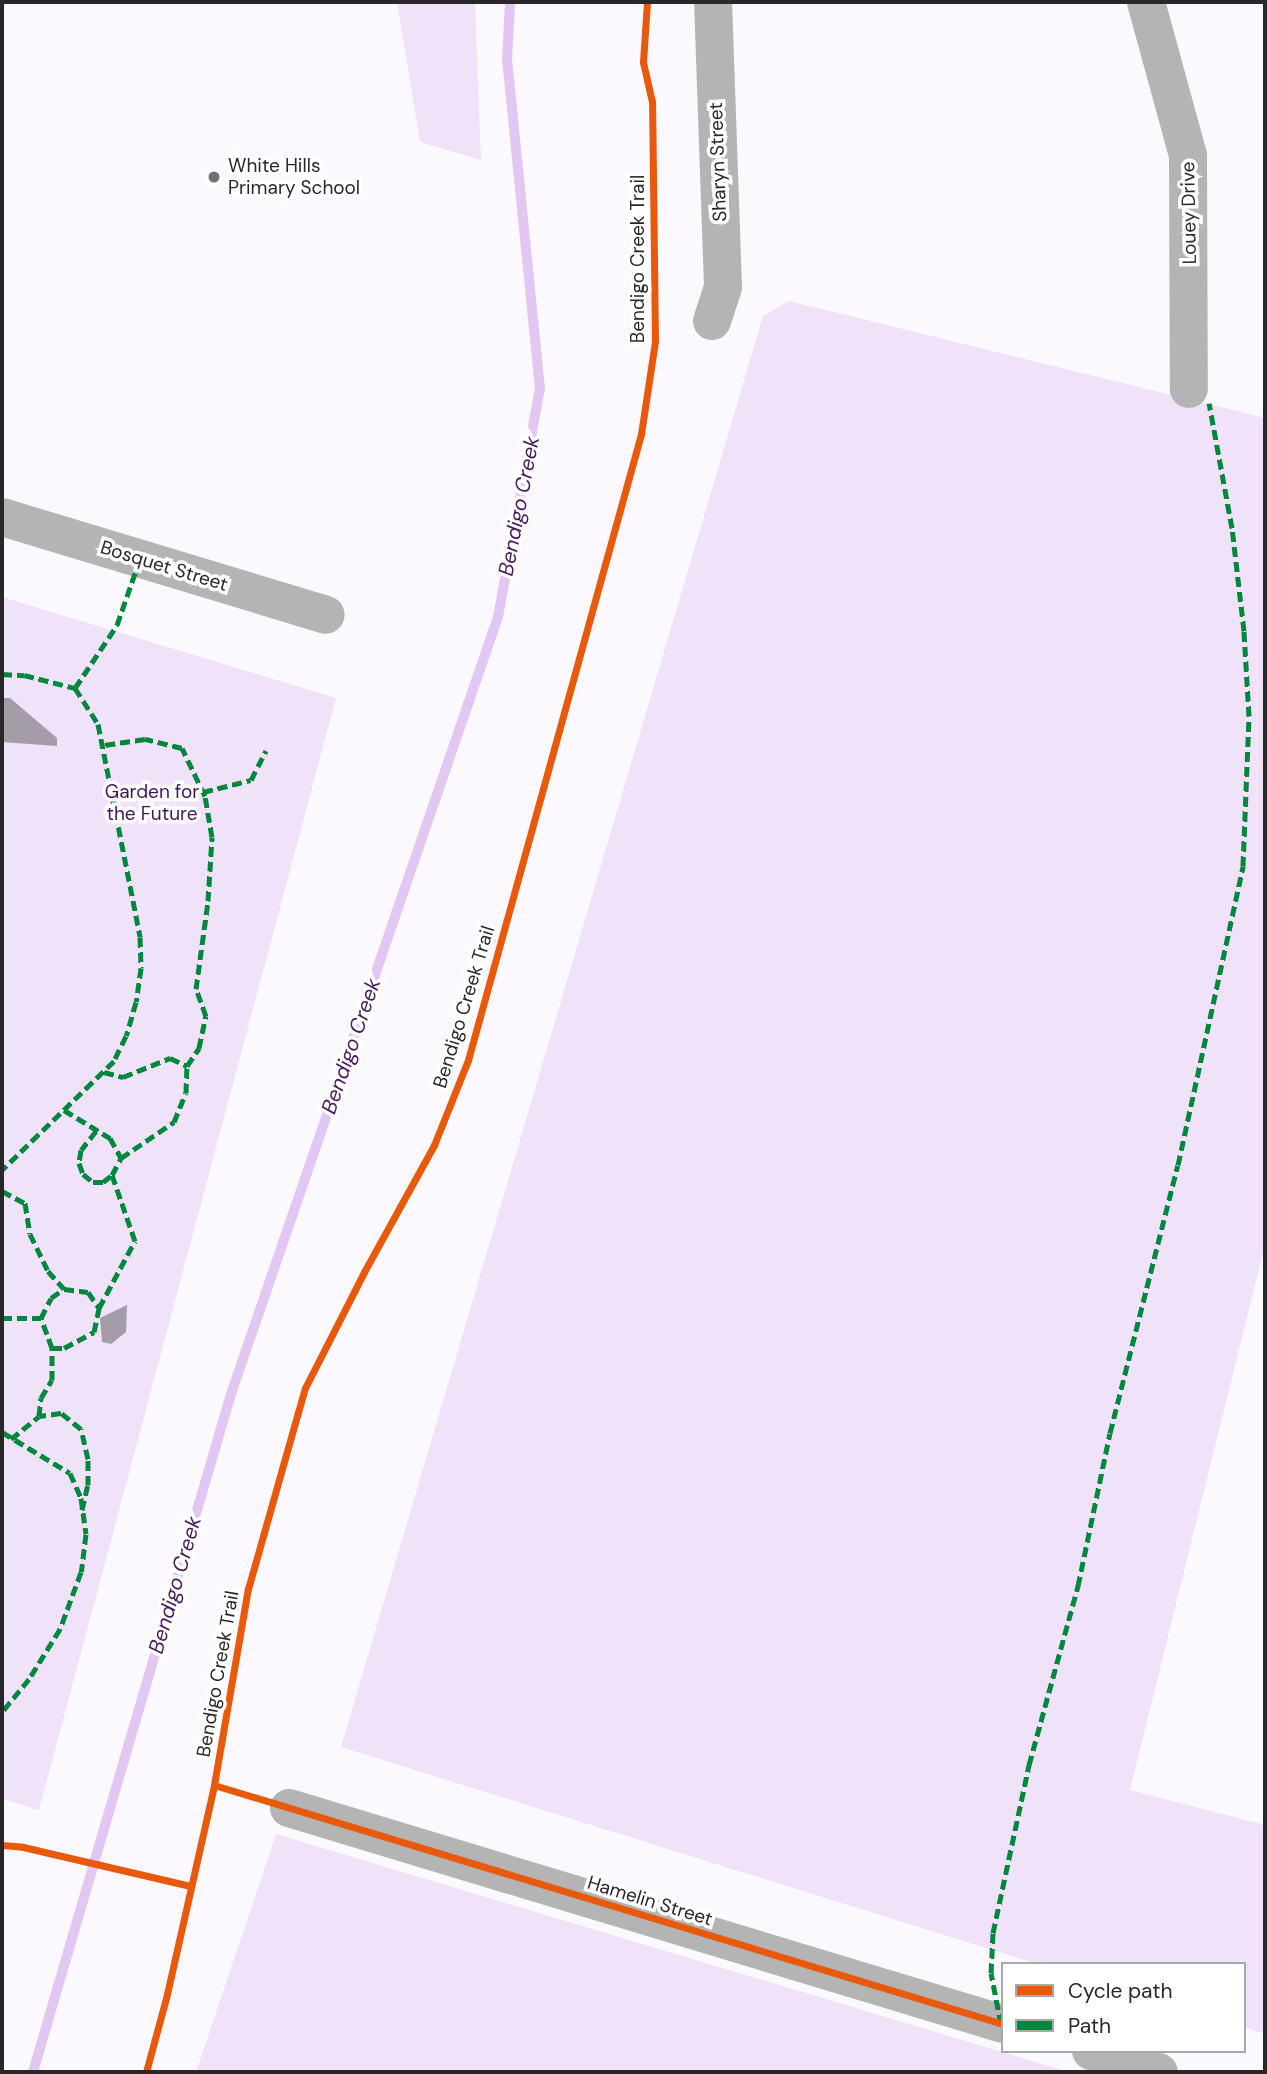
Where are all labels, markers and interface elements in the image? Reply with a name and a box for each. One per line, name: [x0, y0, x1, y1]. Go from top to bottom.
street label: Sharyn Street: [705, 102, 731, 222]
place label: White Hills Primary School: [228, 155, 360, 199]
street label: Louey Drive: [1177, 161, 1201, 265]
marker: White Hills Primary School: [206, 169, 222, 185]
street label: Bendigo Creek Trail: [627, 175, 649, 343]
water label: Bendigo Creek: [493, 434, 545, 578]
street label: Bosquet Street: [98, 536, 230, 596]
park label: Garden for the Future: [105, 781, 199, 825]
street label: Bendigo Creek Trail: [428, 923, 500, 1091]
water label: Bendigo Creek: [316, 975, 386, 1117]
water label: Bendigo Creek: [143, 1513, 207, 1657]
street label: Bendigo Creek Trail: [192, 1589, 244, 1759]
street label: Hamelin Street: [585, 1871, 715, 1931]
legend: [1001, 1962, 1246, 2053]
text: Cycle path: [1068, 1977, 1173, 2005]
text: Path: [1068, 2012, 1111, 2040]

